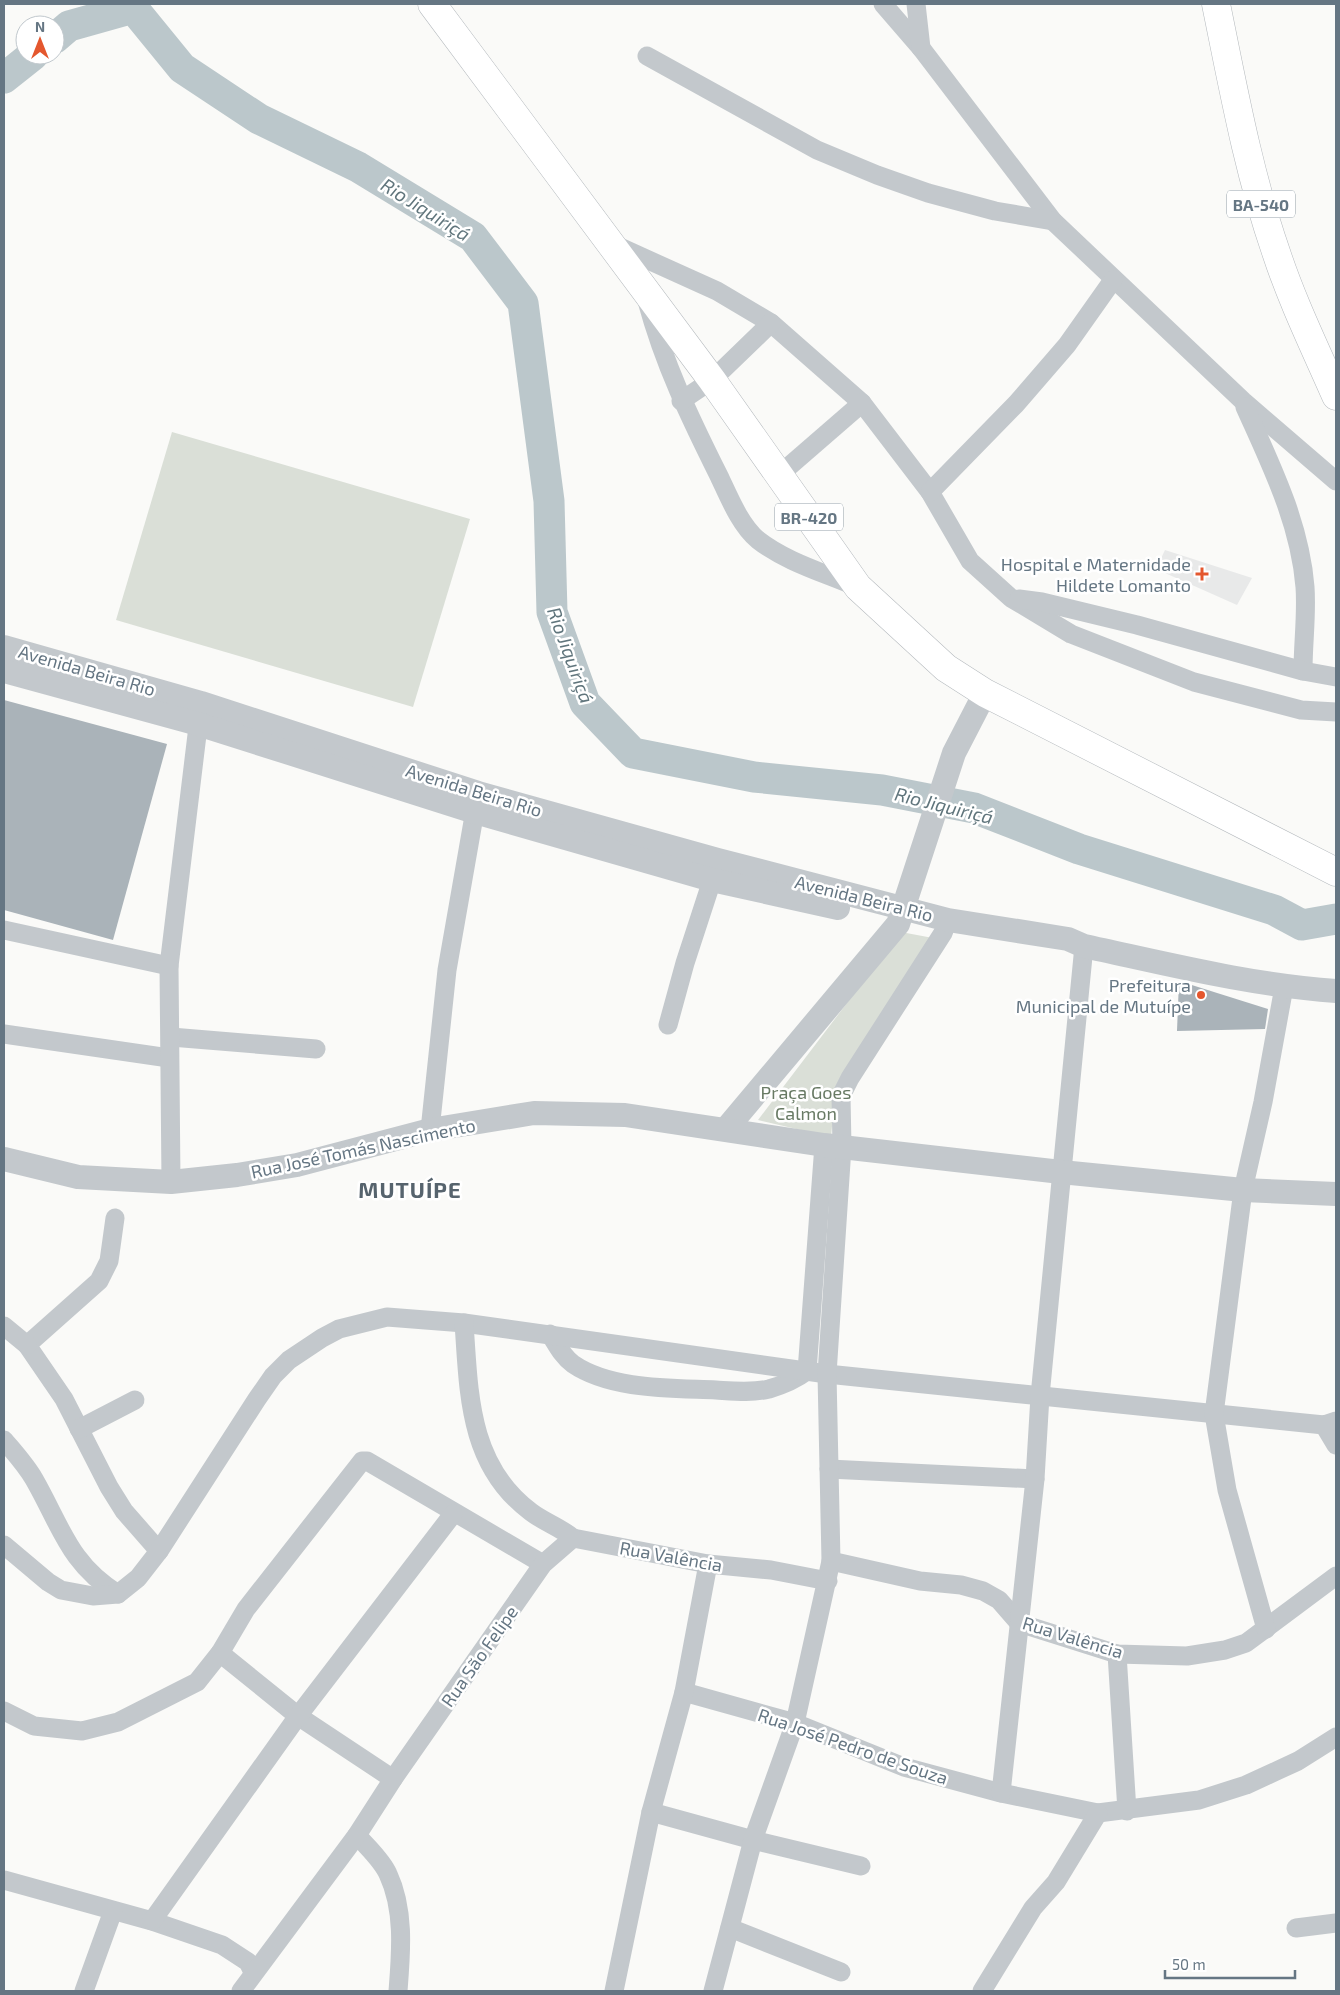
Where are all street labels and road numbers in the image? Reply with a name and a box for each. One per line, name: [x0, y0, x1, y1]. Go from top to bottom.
road number: BA-540: [1227, 190, 1295, 218]
road number: BR-420: [775, 504, 843, 530]
street label: Avenida Beira Rio: [16, 640, 158, 700]
street label: Avenida Beira Rio: [403, 759, 545, 821]
street label: Avenida Beira Rio: [793, 870, 935, 926]
street label: Rua José Tomás Nascimento: [249, 1113, 477, 1183]
street label: Rua Valência: [618, 1536, 724, 1576]
street label: Rua São Felipe: [436, 1601, 522, 1711]
street label: Rua Valência: [1020, 1611, 1126, 1663]
street label: Rua José Pedro de Souza: [755, 1703, 951, 1789]

